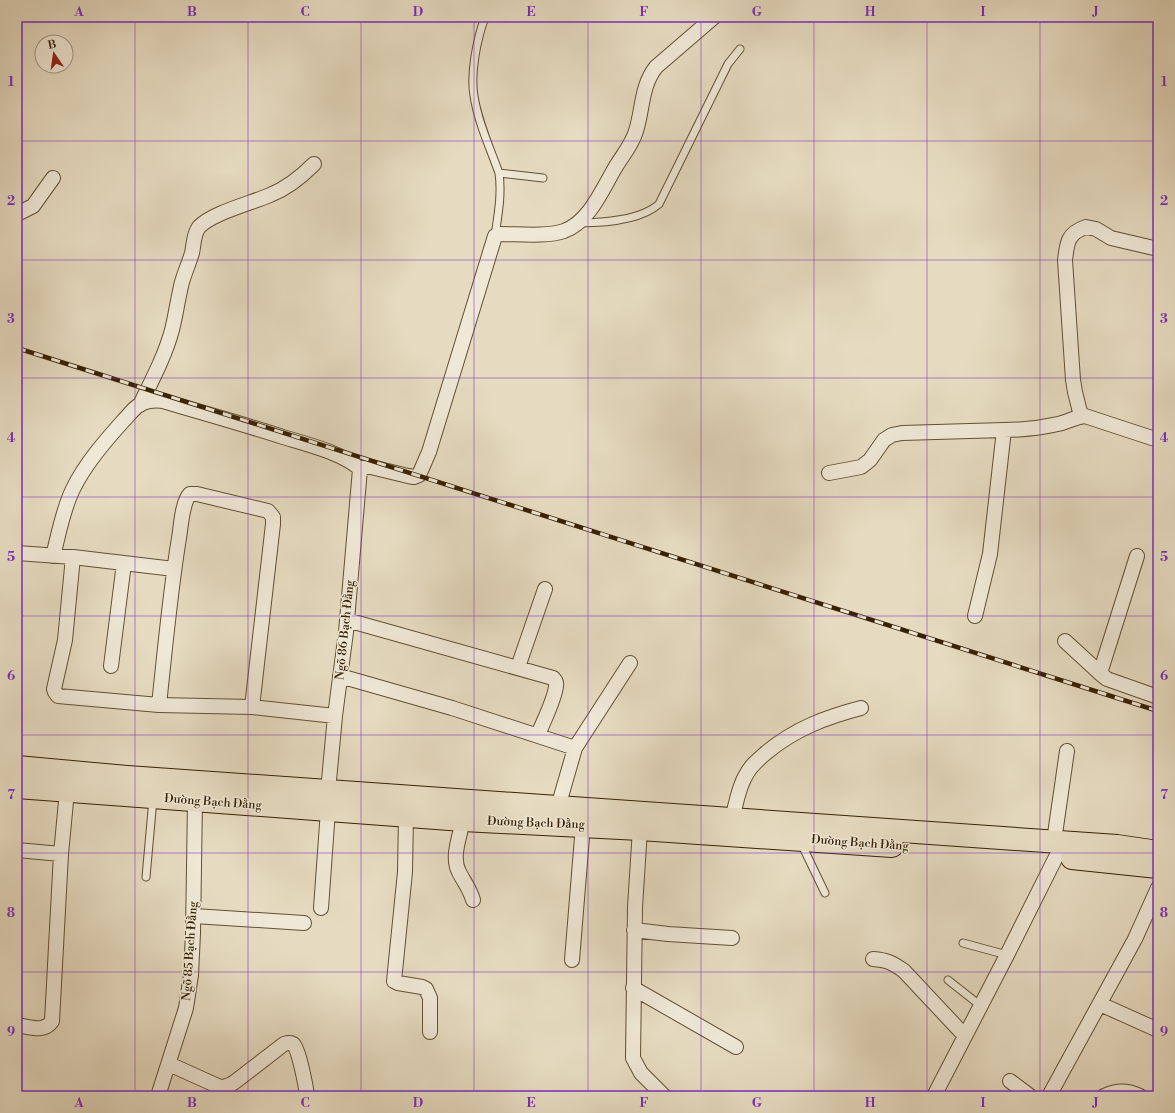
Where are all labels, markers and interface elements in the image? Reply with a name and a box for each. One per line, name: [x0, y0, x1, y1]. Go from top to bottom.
text: A: [73, 4, 84, 20]
text: B: [187, 4, 197, 20]
text: C: [300, 4, 310, 20]
text: D: [413, 4, 423, 20]
text: E: [526, 4, 536, 20]
text: F: [639, 4, 649, 20]
text: G: [752, 4, 763, 20]
text: H: [865, 4, 876, 20]
text: I: [980, 4, 986, 20]
text: J: [1091, 4, 1099, 20]
north arrow: [34, 34, 74, 74]
text: B: [46, 37, 58, 53]
text: 1: [8, 74, 15, 90]
text: 1: [1161, 74, 1168, 90]
text: 2: [7, 193, 15, 209]
text: 2: [1160, 193, 1168, 209]
text: 3: [7, 311, 15, 327]
text: 3: [1160, 311, 1168, 327]
text: 4: [7, 430, 16, 446]
text: 4: [1160, 430, 1169, 446]
text: 5: [7, 549, 15, 565]
text: 5: [1160, 549, 1168, 565]
street label: Ngõ 86 Bạch Đằng: [332, 579, 358, 681]
text: 6: [7, 668, 15, 684]
text: 6: [1160, 668, 1168, 684]
text: 7: [7, 787, 15, 803]
text: 7: [1160, 787, 1168, 803]
street label: Đường Bạch Đằng: [164, 791, 263, 813]
street label: Đường Bạch Đằng: [487, 814, 586, 832]
street label: Đường Bạch Đằng: [811, 832, 910, 854]
street label: Ngõ 85 Bạch Đằng: [179, 900, 201, 1001]
text: 8: [7, 905, 15, 921]
text: 8: [1160, 905, 1168, 921]
text: 9: [7, 1024, 15, 1040]
text: 9: [1160, 1024, 1168, 1040]
text: A: [73, 1095, 84, 1111]
text: B: [187, 1095, 197, 1111]
text: C: [300, 1095, 310, 1111]
text: D: [413, 1095, 423, 1111]
text: E: [526, 1095, 536, 1111]
text: F: [639, 1095, 649, 1111]
text: G: [752, 1095, 763, 1111]
text: H: [865, 1095, 876, 1111]
text: I: [980, 1095, 986, 1111]
text: J: [1091, 1095, 1099, 1111]

